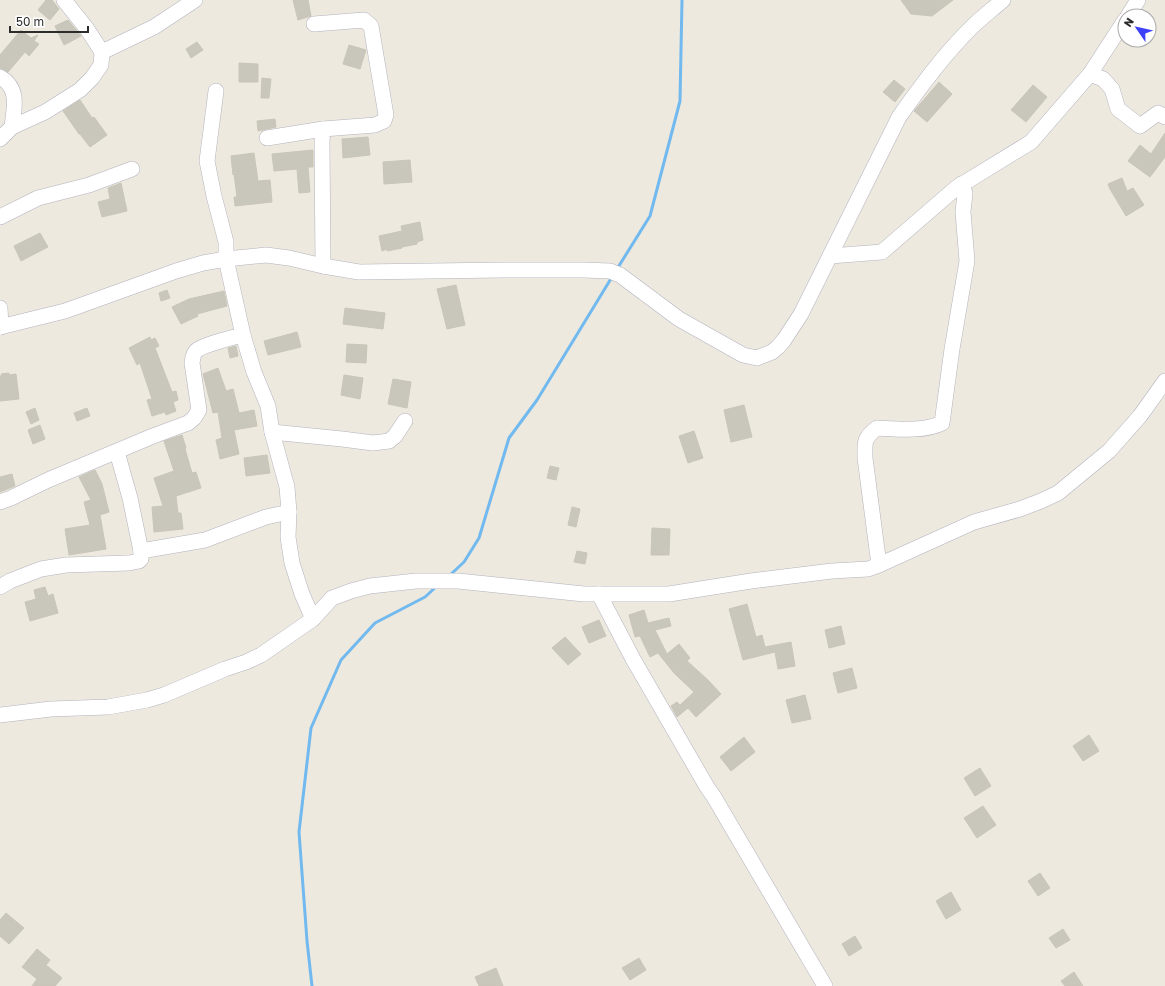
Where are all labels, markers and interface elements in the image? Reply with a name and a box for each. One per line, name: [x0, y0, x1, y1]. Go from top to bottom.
scale bar: [10, 8, 88, 34]
north arrow: [1117, 8, 1157, 48]
text: 50 m: [16, 14, 44, 29]
text: N: [1121, 15, 1136, 29]

